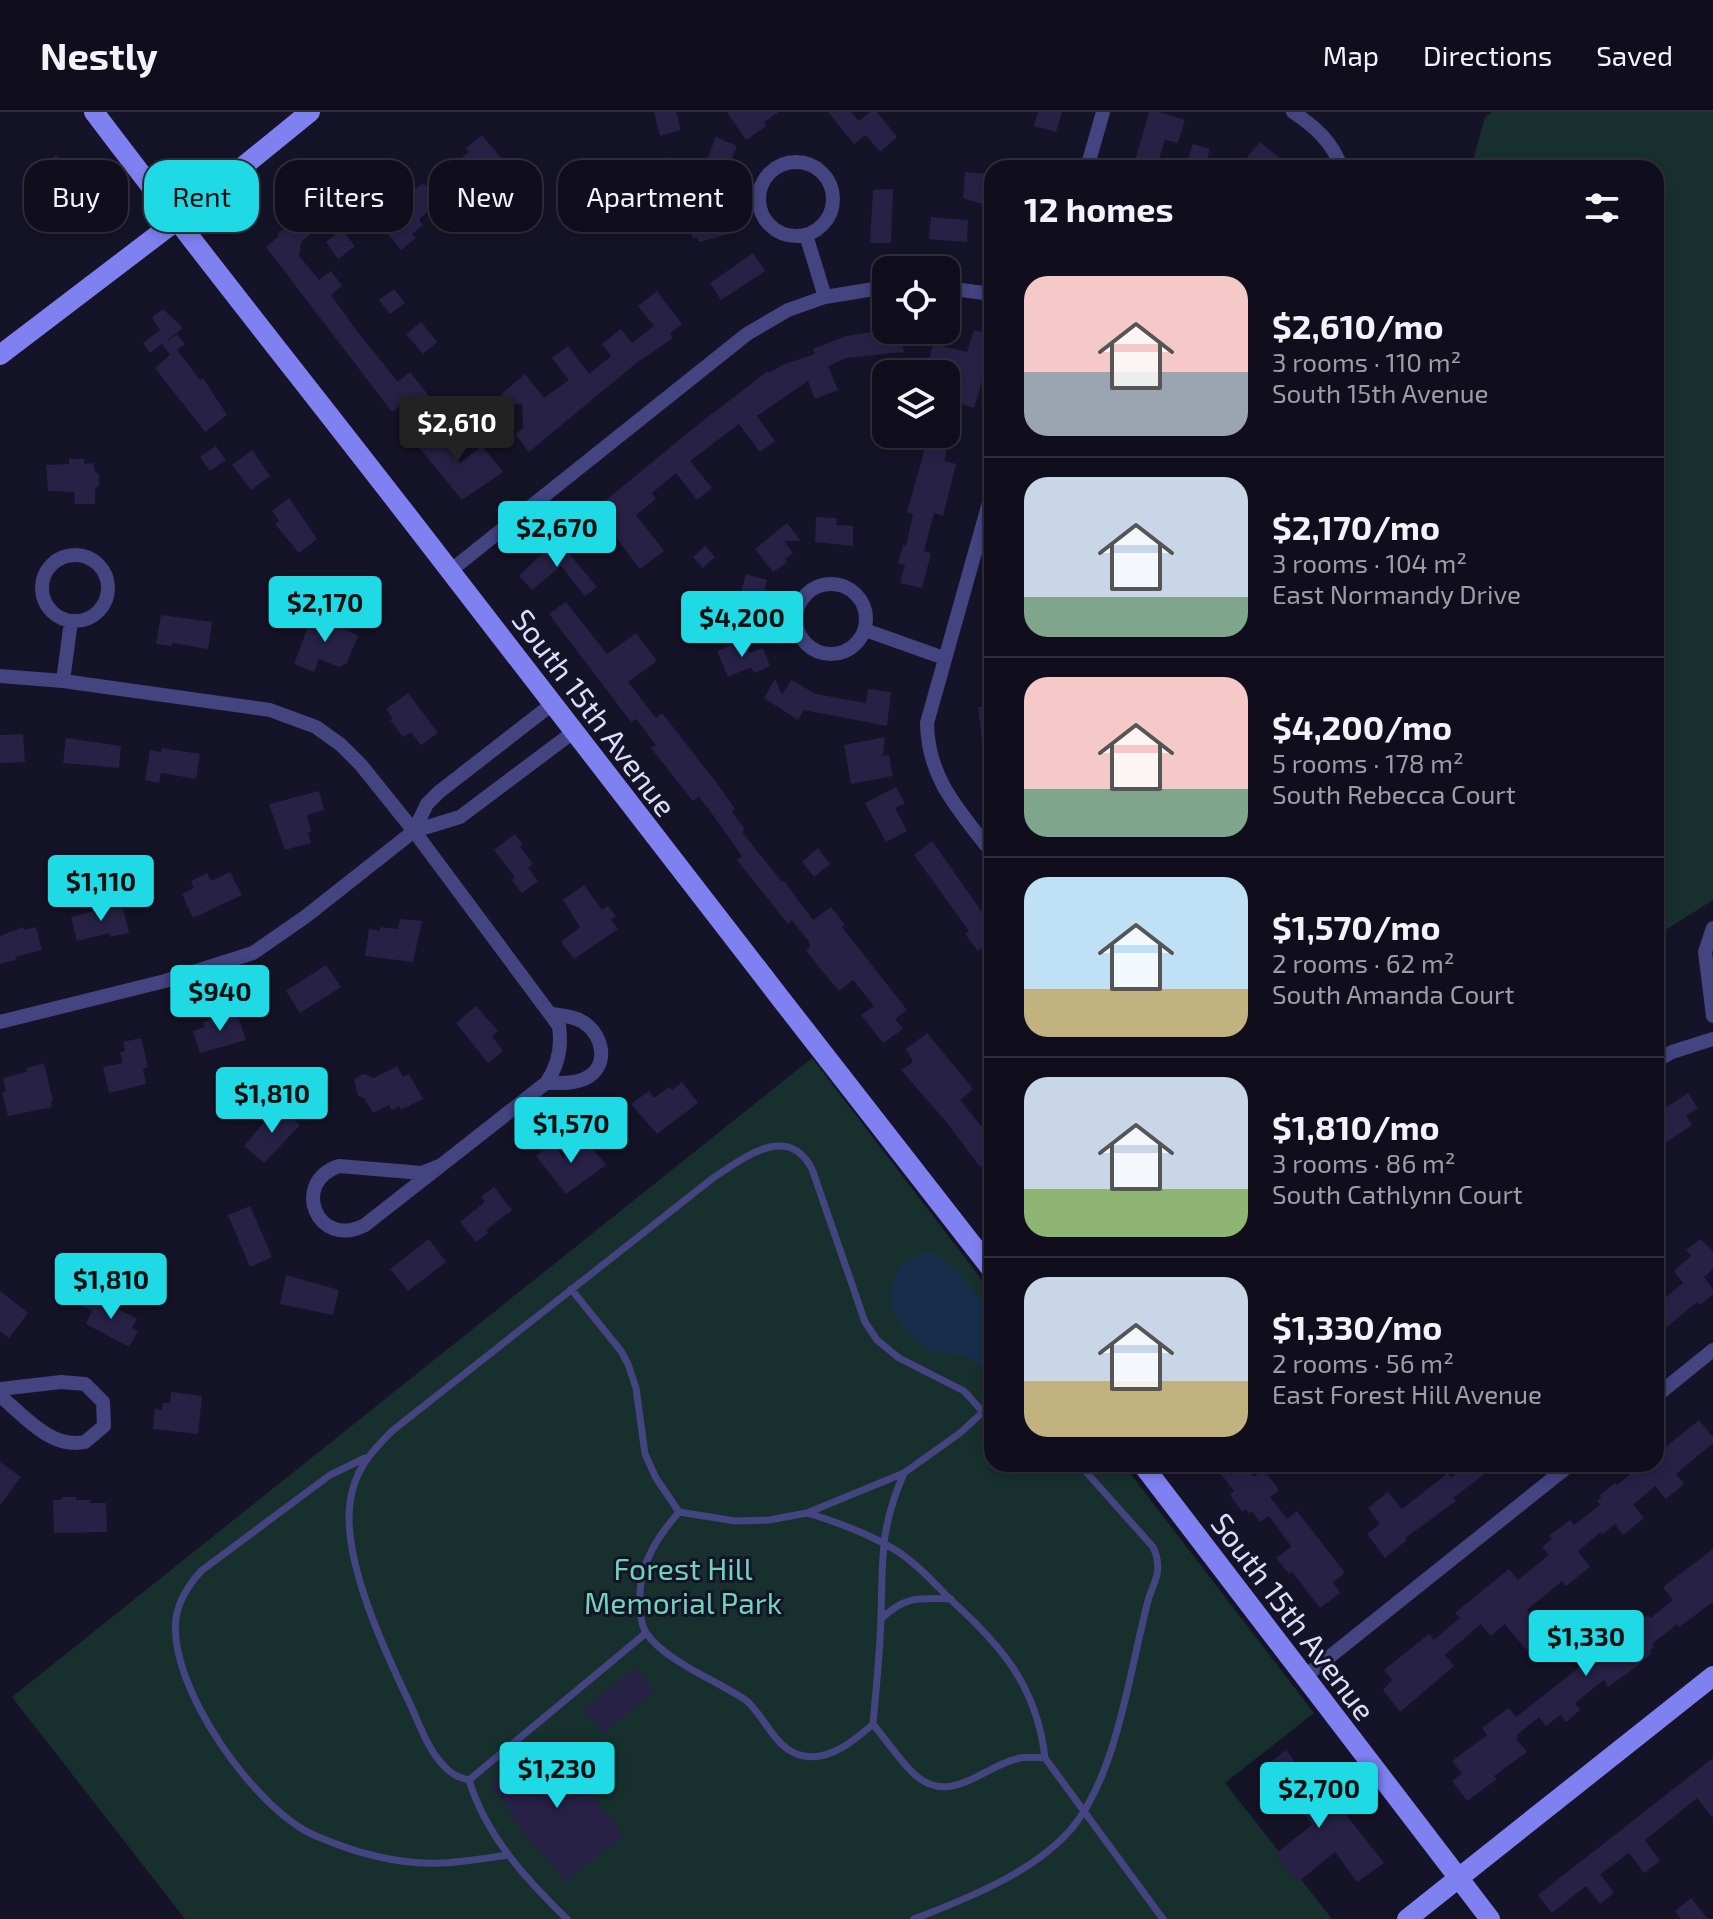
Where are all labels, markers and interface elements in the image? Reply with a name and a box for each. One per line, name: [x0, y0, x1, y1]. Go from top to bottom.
text: Nestly: [40, 32, 158, 78]
text: Map: [1323, 38, 1379, 72]
text: Directions: [1423, 38, 1552, 72]
text: Saved: [1596, 38, 1673, 72]
chip: Buy: [24, 160, 128, 232]
chip: Rent: [144, 160, 259, 232]
chip: Filters: [275, 160, 413, 232]
chip: New: [429, 160, 542, 232]
chip: Apartment: [558, 160, 752, 232]
icon: filters: [1580, 186, 1624, 230]
text: 12 homes: [1024, 188, 1173, 229]
map controls: [872, 256, 960, 448]
button: locate: [872, 256, 960, 344]
text: $2,610/mo: [1272, 305, 1444, 346]
icon: home: [1088, 308, 1184, 404]
text: 3 rooms · 110 m²: [1272, 346, 1461, 377]
button: layers: [872, 360, 960, 448]
text: South 15th Avenue: [1272, 377, 1489, 408]
pin: $2,610: [392, 396, 522, 464]
text: $2,610: [417, 406, 497, 437]
pin: $2,670: [492, 501, 622, 569]
text: $2,170/mo: [1272, 506, 1440, 547]
icon: home: [1088, 509, 1184, 605]
text: $2,670: [516, 511, 598, 542]
text: 3 rooms · 104 m²: [1272, 547, 1467, 578]
pin: $2,170: [260, 576, 390, 644]
text: East Normandy Drive: [1272, 578, 1521, 609]
text: $2,170: [287, 586, 363, 617]
pin: $4,200: [677, 591, 807, 659]
street label: South 15th Avenue: [505, 601, 685, 823]
text: $4,200: [699, 601, 785, 632]
text: $4,200/mo: [1272, 706, 1452, 747]
icon: home: [1088, 709, 1184, 805]
text: 5 rooms · 178 m²: [1272, 747, 1464, 778]
text: South Rebecca Court: [1272, 778, 1516, 809]
pin: $1,110: [36, 855, 166, 923]
text: $1,110: [66, 865, 136, 896]
text: $1,570/mo: [1272, 906, 1441, 947]
icon: home: [1088, 909, 1184, 1005]
text: 2 rooms · 62 m²: [1272, 947, 1455, 978]
pin: $940: [173, 965, 267, 1033]
text: $940: [188, 975, 252, 1006]
text: South Amanda Court: [1272, 978, 1514, 1009]
pin: $1,810: [207, 1067, 337, 1135]
text: $1,810: [234, 1077, 310, 1108]
pin: $1,570: [506, 1097, 636, 1165]
text: $1,810/mo: [1272, 1106, 1440, 1147]
text: $1,570: [532, 1107, 610, 1138]
icon: home: [1088, 1109, 1184, 1205]
text: 3 rooms · 86 m²: [1272, 1147, 1456, 1178]
text: South Cathlynn Court: [1272, 1178, 1523, 1209]
pin: $1,810: [46, 1253, 176, 1321]
text: $1,810: [73, 1263, 149, 1294]
text: $1,330/mo: [1272, 1306, 1442, 1347]
icon: home: [1088, 1309, 1184, 1405]
text: 2 rooms · 56 m²: [1272, 1347, 1454, 1378]
text: East Forest Hill Avenue: [1272, 1378, 1542, 1409]
street label: South 15th Avenue: [1204, 1505, 1384, 1727]
park label: Forest Hill Memorial Park: [584, 1550, 782, 1620]
pin: $1,330: [1521, 1610, 1651, 1678]
text: $1,330: [1547, 1620, 1625, 1651]
pin: $1,230: [492, 1742, 622, 1810]
text: $1,230: [518, 1752, 596, 1783]
pin: $2,700: [1254, 1762, 1384, 1830]
text: $2,700: [1278, 1772, 1360, 1803]

